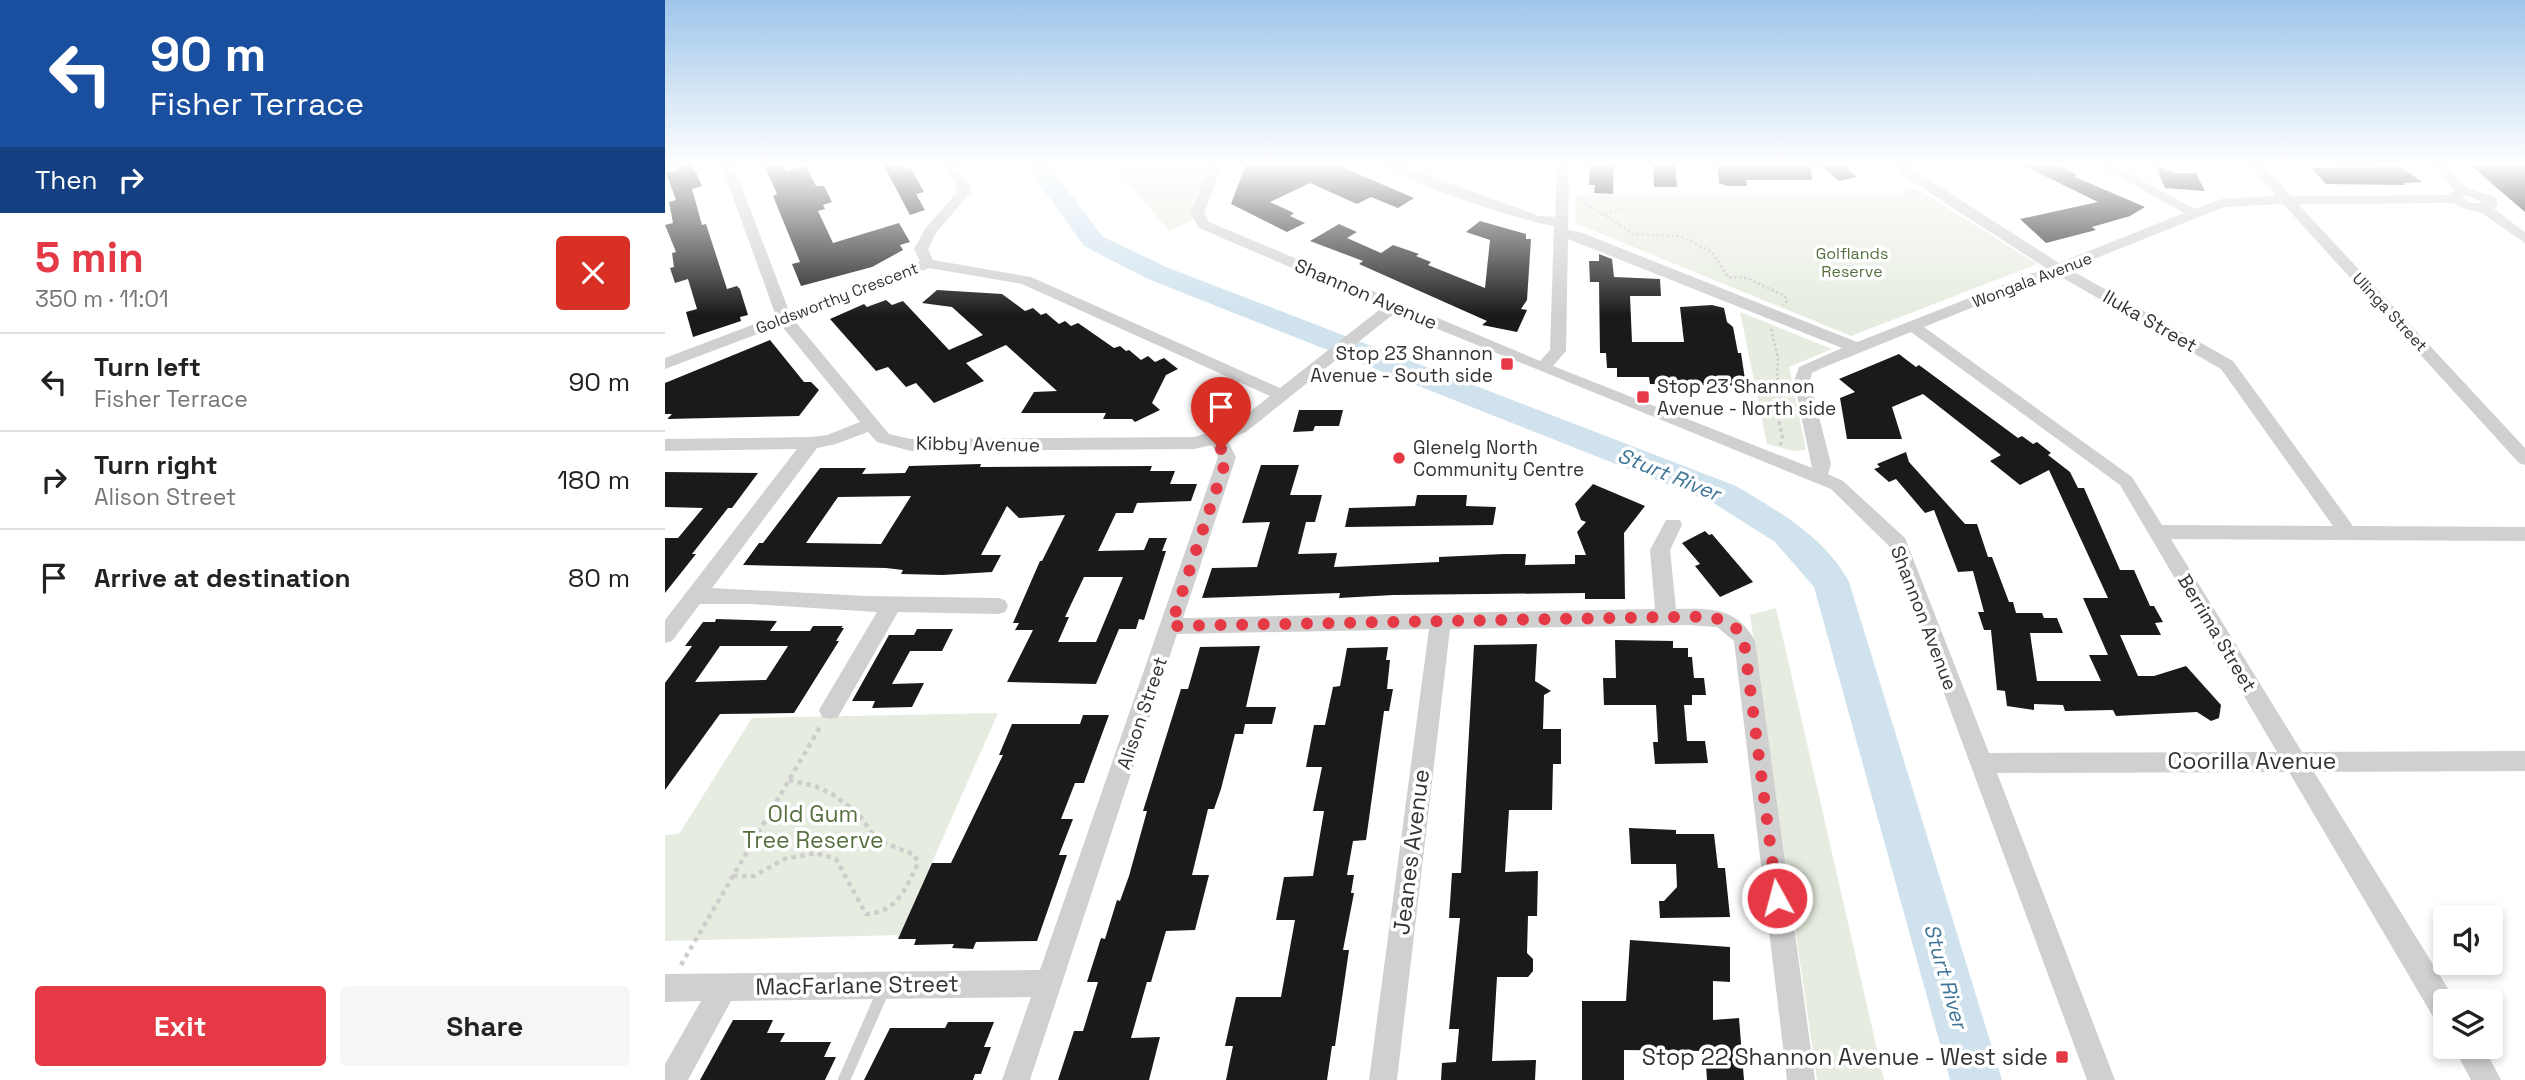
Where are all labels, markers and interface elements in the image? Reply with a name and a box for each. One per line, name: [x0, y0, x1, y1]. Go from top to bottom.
text: 90 m: [150, 23, 266, 85]
icon: left: [35, 28, 126, 119]
text: Fisher Terrace: [150, 84, 364, 124]
icon: right: [112, 161, 150, 199]
text: Then: [35, 163, 98, 197]
text: 5 min: [35, 231, 144, 284]
button: close: [556, 236, 630, 310]
park label: Golflands Reserve: [1816, 243, 1888, 282]
street label: Wongala Avenue: [1969, 248, 2095, 312]
street label: Shannon Avenue: [1291, 253, 1441, 335]
street label: Goldsworthy Crescent: [753, 257, 921, 339]
street label: Ulinga Street: [2348, 268, 2432, 356]
text: 350 m · 11:01: [35, 284, 169, 314]
street label: Iluka Street: [2098, 284, 2202, 358]
place label: Stop 23 Shannon Avenue - South side: [1310, 341, 1493, 388]
text: Turn left: [94, 350, 201, 384]
marker: Stop 23 Shannon Avenue - South side: [1499, 356, 1515, 372]
icon: left: [35, 363, 73, 401]
text: 90 m: [568, 365, 630, 399]
place label: Stop 23 Shannon Avenue - North side: [1657, 374, 1836, 421]
pin: [1191, 377, 1251, 449]
text: Fisher Terrace: [94, 384, 248, 414]
icon: arrive: [1202, 388, 1240, 426]
marker: Stop 23 Shannon Avenue - North side: [1635, 389, 1651, 405]
street label: Kibby Avenue: [916, 430, 1040, 458]
place label: Glenelg North Community Centre: [1413, 435, 1584, 482]
water label: Sturt River: [1614, 441, 1726, 508]
text: Turn right: [94, 448, 218, 482]
marker: Glenelg North Community Centre: [1391, 450, 1407, 466]
icon: right: [35, 461, 73, 499]
text: 180 m: [557, 463, 630, 497]
text: Alison Street: [94, 482, 236, 512]
street label: Shannon Avenue: [1885, 542, 1963, 694]
icon: arrive: [35, 559, 73, 597]
text: Arrive at destination: [94, 561, 351, 595]
text: 80 m: [568, 561, 630, 595]
street label: Berrima Street: [2172, 570, 2262, 696]
street label: Alison Street: [1111, 653, 1173, 773]
street label: Coorilla Avenue: [2168, 746, 2336, 776]
street label: Jeanes Avenue: [1386, 768, 1436, 936]
park label: Old Gum Tree Reserve: [742, 799, 884, 855]
position arrow: [1740, 861, 1814, 935]
map controls: [2433, 905, 2503, 1059]
button: sound: [2433, 905, 2503, 975]
water label: Sturt River: [1918, 920, 1974, 1034]
street label: MacFarlane Street: [755, 968, 959, 1002]
button: Exit: [35, 986, 326, 1066]
button: Share: [340, 986, 630, 1066]
button: layers: [2433, 989, 2503, 1059]
place label: Stop 22 Shannon Avenue - West side: [1642, 1042, 2048, 1072]
marker: Stop 22 Shannon Avenue - West side: [2054, 1049, 2070, 1065]

